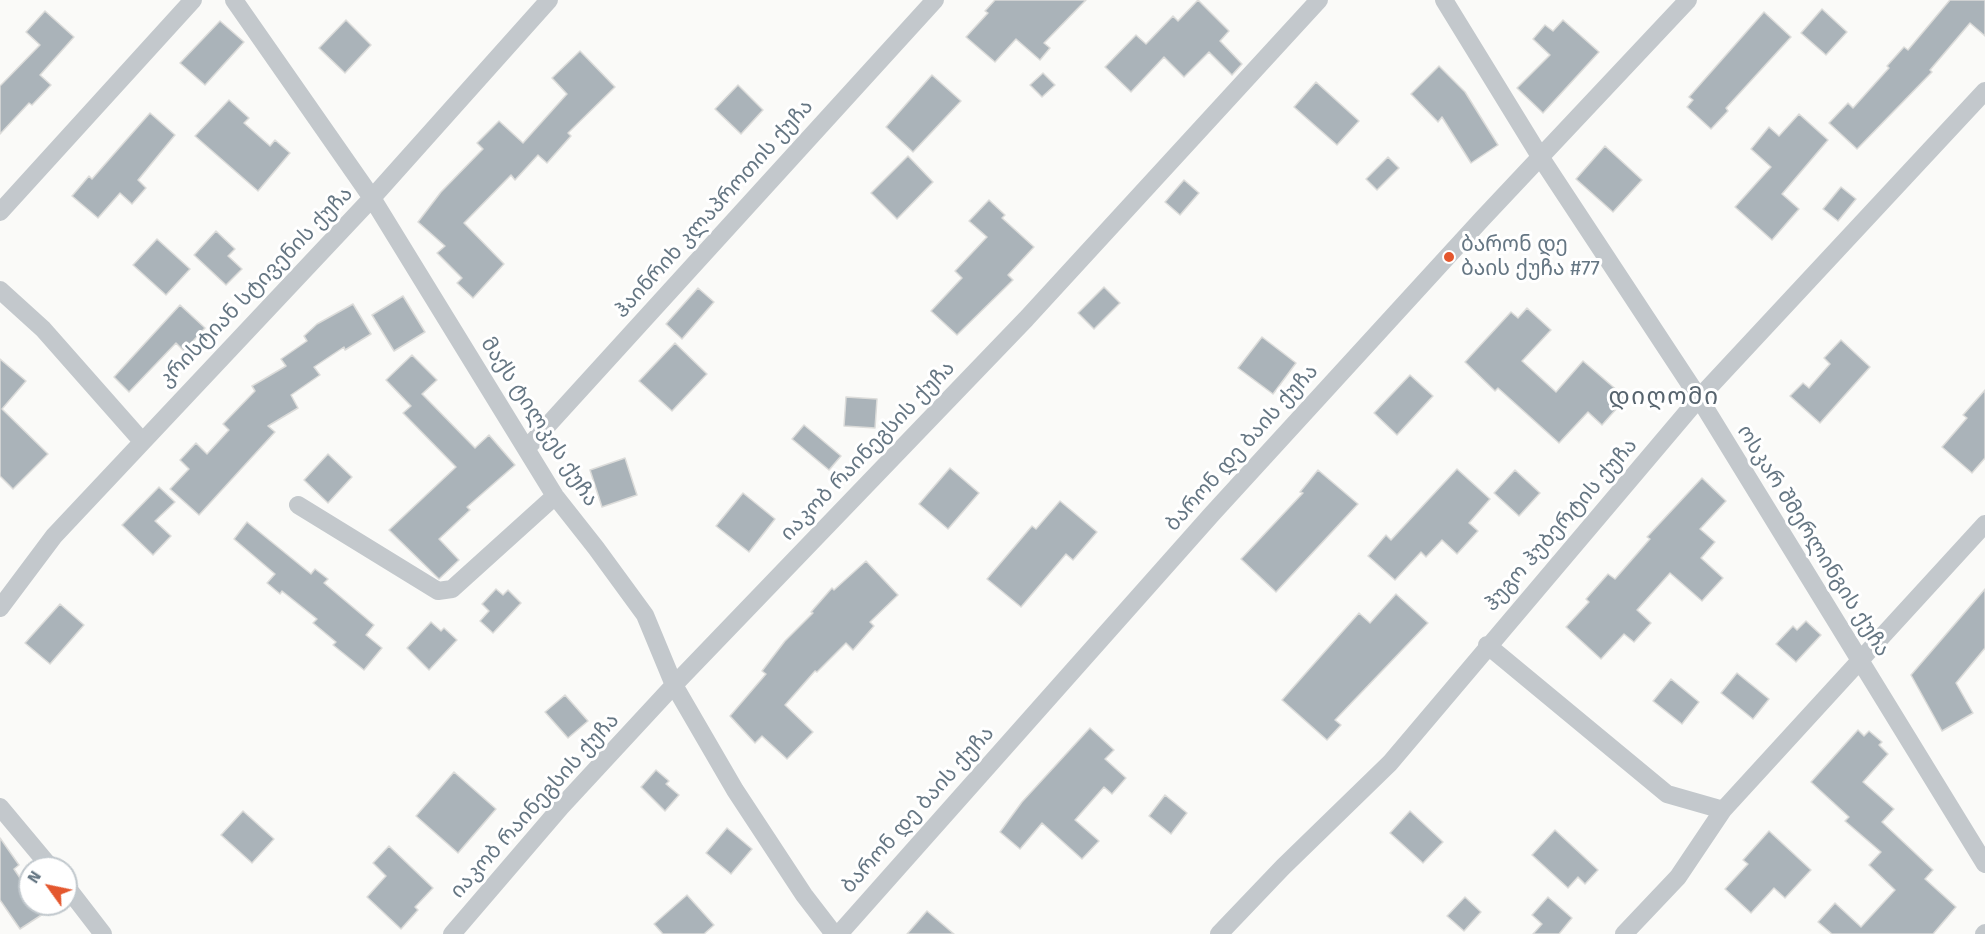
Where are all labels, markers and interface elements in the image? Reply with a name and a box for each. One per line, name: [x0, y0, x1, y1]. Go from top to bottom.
street label: ჰაინრიხ კლაპროთის ქუჩა: [609, 95, 819, 323]
street label: კრისტიან სტივენის ქუჩა: [154, 182, 358, 392]
place label: ბარონ დე ბაის ქუჩა #77: [1461, 232, 1600, 282]
marker: ბარონ დე ბაის ქუჩა #77: [1442, 250, 1456, 264]
street label: მაქს ტილკეს ქუჩა: [475, 333, 603, 511]
street label: იაკობ რაინეგსის ქუჩა: [776, 356, 960, 546]
street label: ბარონ დე ბაის ქუჩა: [1160, 359, 1324, 537]
district label: დიღომი: [1609, 383, 1719, 411]
street label: ოსკარ შმერლინგის ქუჩა: [1731, 421, 1895, 661]
street label: ჰუგო ჰუბერტის ქუჩა: [1479, 433, 1643, 617]
street label: იაკობ რაინეგსის ქუჩა: [445, 708, 625, 904]
street label: ბარონ დე ბაის ქუჩა: [836, 721, 1000, 899]
north arrow: [18, 856, 78, 916]
text: N: [23, 867, 45, 887]

